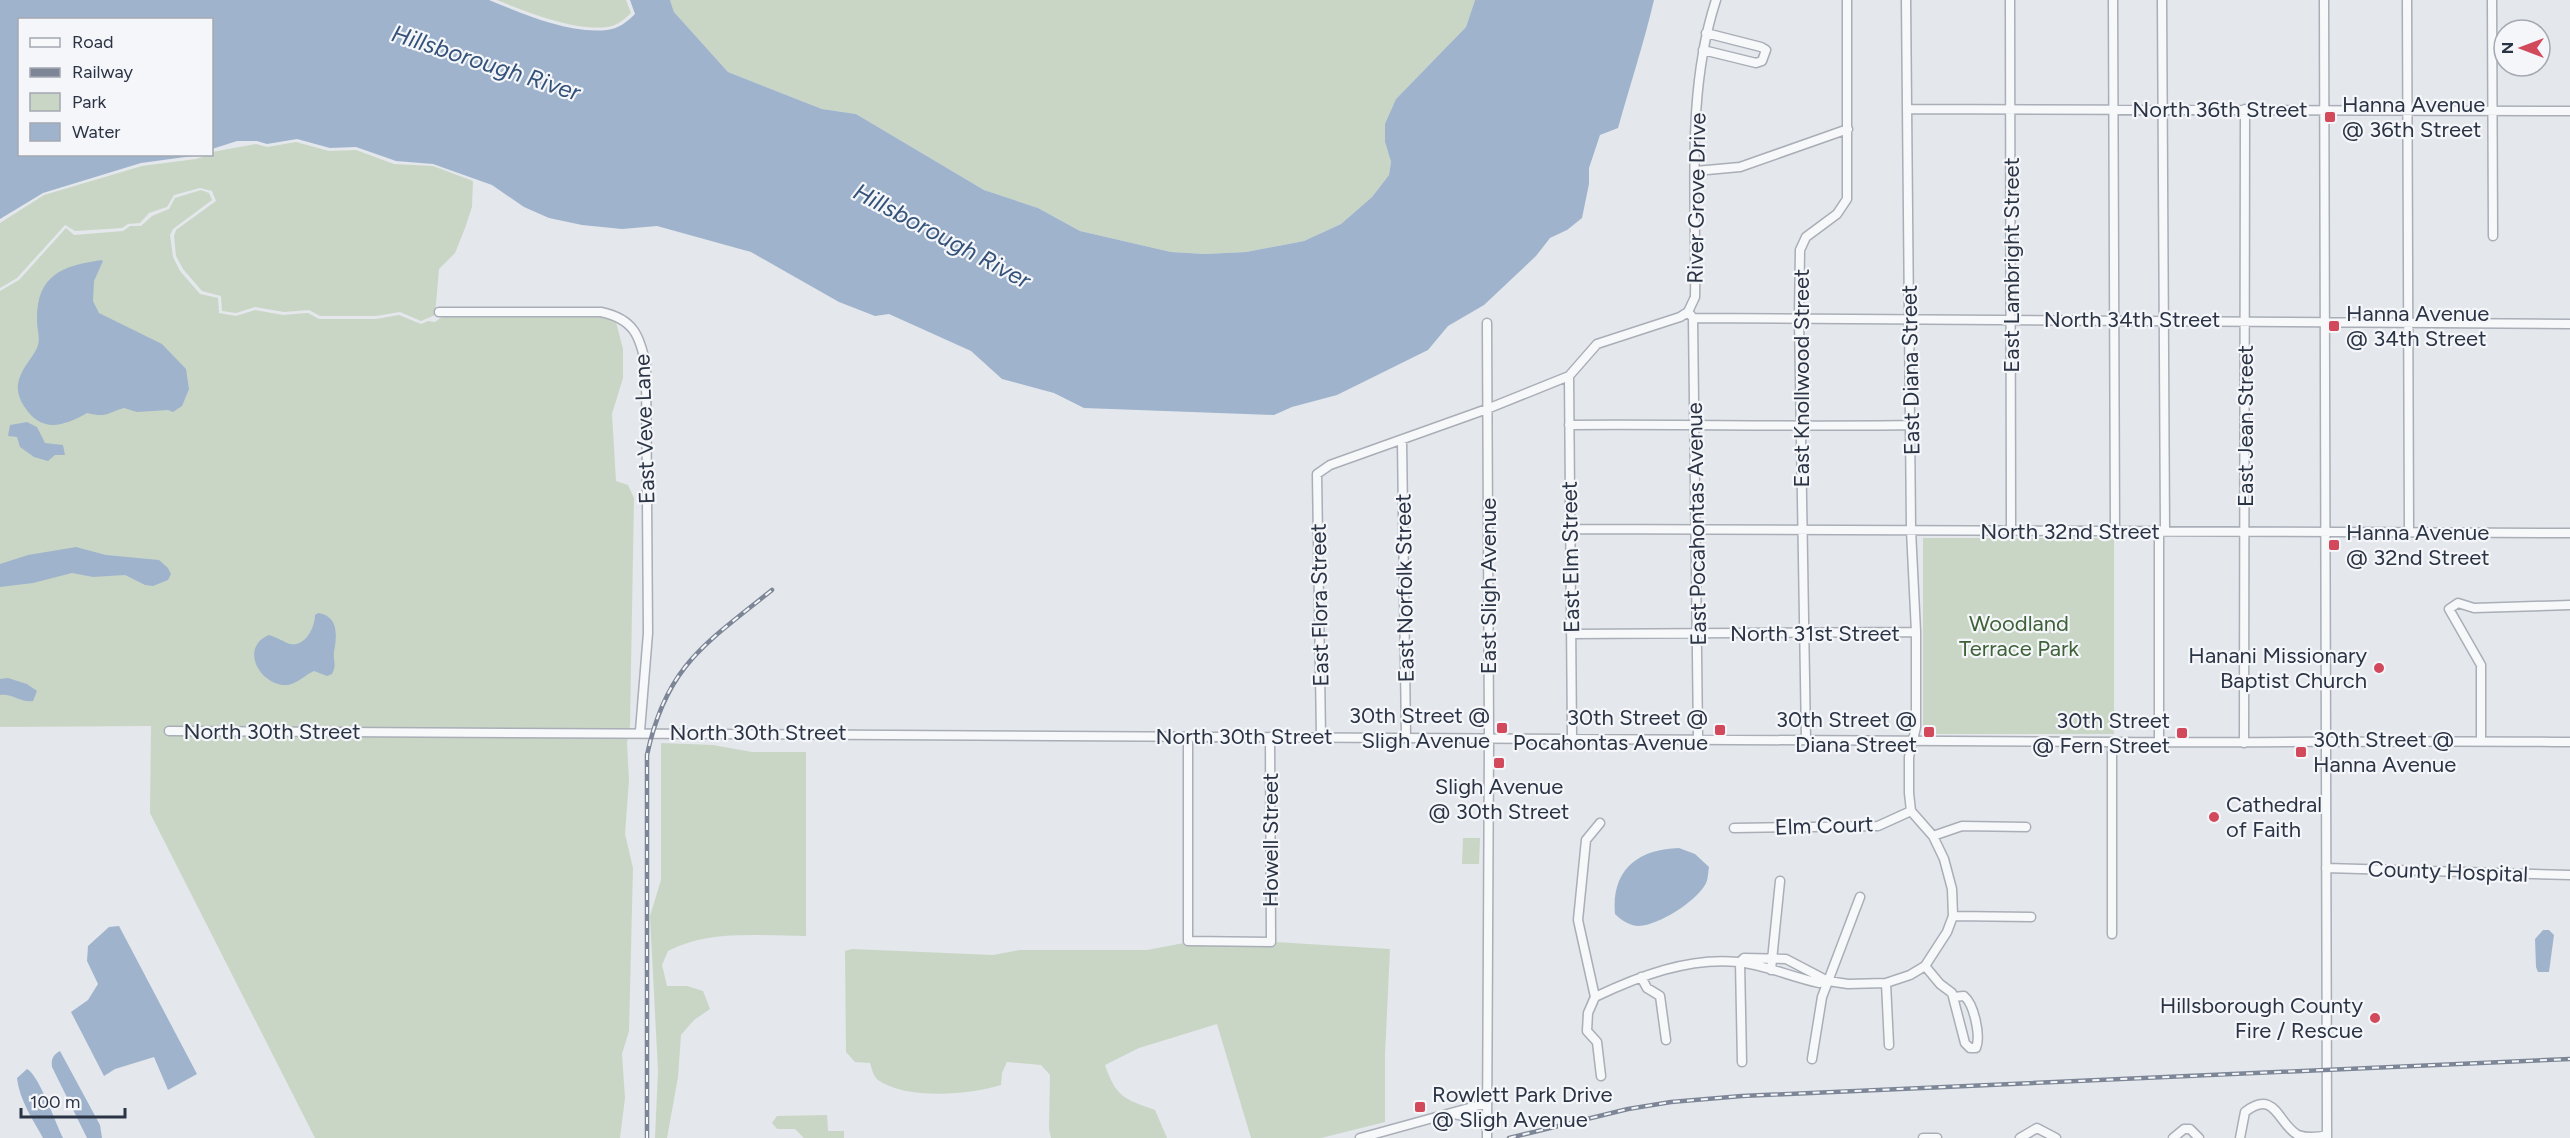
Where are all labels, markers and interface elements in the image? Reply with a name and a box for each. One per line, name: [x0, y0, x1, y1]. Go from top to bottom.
legend: [18, 18, 213, 156]
water label: Hillsborough River: [388, 18, 585, 107]
north arrow: [2492, 18, 2552, 78]
text: Road: [72, 31, 113, 53]
text: N: [2498, 42, 2517, 54]
text: Railway: [72, 61, 134, 83]
text: Park: [72, 91, 107, 113]
place label: Hanna Avenue @ 36th Street: [2342, 91, 2485, 143]
street label: North 36th Street: [2132, 96, 2308, 123]
marker: Hanna Avenue @ 36th Street: [2323, 110, 2337, 124]
street label: River Grove Drive: [1682, 112, 1711, 284]
text: Water: [72, 121, 120, 143]
street label: East Lambright Street: [1998, 157, 2025, 373]
water label: Hillsborough River: [849, 177, 1037, 295]
street label: East Knollwood Street: [1788, 269, 1815, 487]
street label: East Diana Street: [1896, 285, 1925, 455]
place label: Hanna Avenue @ 34th Street: [2346, 300, 2489, 352]
street label: North 34th Street: [2044, 306, 2220, 333]
marker: Hanna Avenue @ 34th Street: [2327, 319, 2341, 333]
street label: East Jean Street: [2232, 345, 2259, 507]
street label: East Veve Lane: [628, 354, 661, 504]
street label: East Pocahontas Avenue: [1681, 402, 1712, 646]
street label: East Elm Street: [1556, 481, 1585, 633]
street label: East Norfolk Street: [1389, 493, 1420, 683]
street label: East Sligh Avenue: [1475, 498, 1502, 674]
street label: North 32nd Street: [1980, 518, 2160, 545]
place label: Hanna Avenue @ 32nd Street: [2346, 519, 2490, 571]
street label: East Flora Street: [1305, 523, 1334, 687]
marker: Hanna Avenue @ 32nd Street: [2327, 538, 2341, 552]
park label: Woodland Terrace Park: [1959, 610, 2079, 662]
street label: North 31st Street: [1730, 620, 1900, 647]
place label: Hanani Missionary Baptist Church: [2188, 642, 2367, 694]
marker: Hanani Missionary Baptist Church: [2372, 661, 2386, 675]
place label: 30th Street @ Sligh Avenue: [1349, 702, 1490, 754]
place label: 30th Street @ Pocahontas Avenue: [1513, 704, 1708, 756]
place label: 30th Street @ Diana Street: [1776, 706, 1917, 758]
place label: 30th Street @ Fern Street: [2032, 707, 2170, 759]
street label: North 30th Street: [184, 718, 360, 745]
street label: North 30th Street: [670, 719, 846, 746]
marker: 30th Street @ Sligh Avenue: [1495, 721, 1509, 735]
street label: North 30th Street: [1156, 723, 1332, 750]
marker: 30th Street @ Pocahontas Avenue: [1713, 723, 1727, 737]
marker: 30th Street @ Diana Street: [1922, 725, 1936, 739]
marker: 30th Street @ Fern Street: [2175, 726, 2189, 740]
place label: 30th Street @ Hanna Avenue: [2313, 726, 2456, 778]
marker: 30th Street @ Hanna Avenue: [2294, 745, 2308, 759]
marker: Sligh Avenue @ 30th Street: [1492, 756, 1506, 770]
street label: Howell Street: [1257, 773, 1284, 907]
place label: Sligh Avenue @ 30th Street: [1429, 773, 1569, 825]
place label: Cathedral of Faith: [2226, 791, 2322, 843]
street label: Elm Court: [1774, 810, 1874, 841]
marker: Cathedral of Faith: [2207, 810, 2221, 824]
street label: County Hospital: [2367, 855, 2529, 888]
place label: Hillsborough County Fire / Rescue: [2160, 992, 2363, 1044]
marker: Hillsborough County Fire / Rescue: [2368, 1011, 2382, 1025]
scale bar: [21, 1081, 124, 1119]
place label: Rowlett Park Drive @ Sligh Avenue: [1432, 1081, 1613, 1133]
text: 100 m: [30, 1091, 80, 1113]
marker: Rowlett Park Drive @ Sligh Avenue: [1413, 1100, 1427, 1114]

